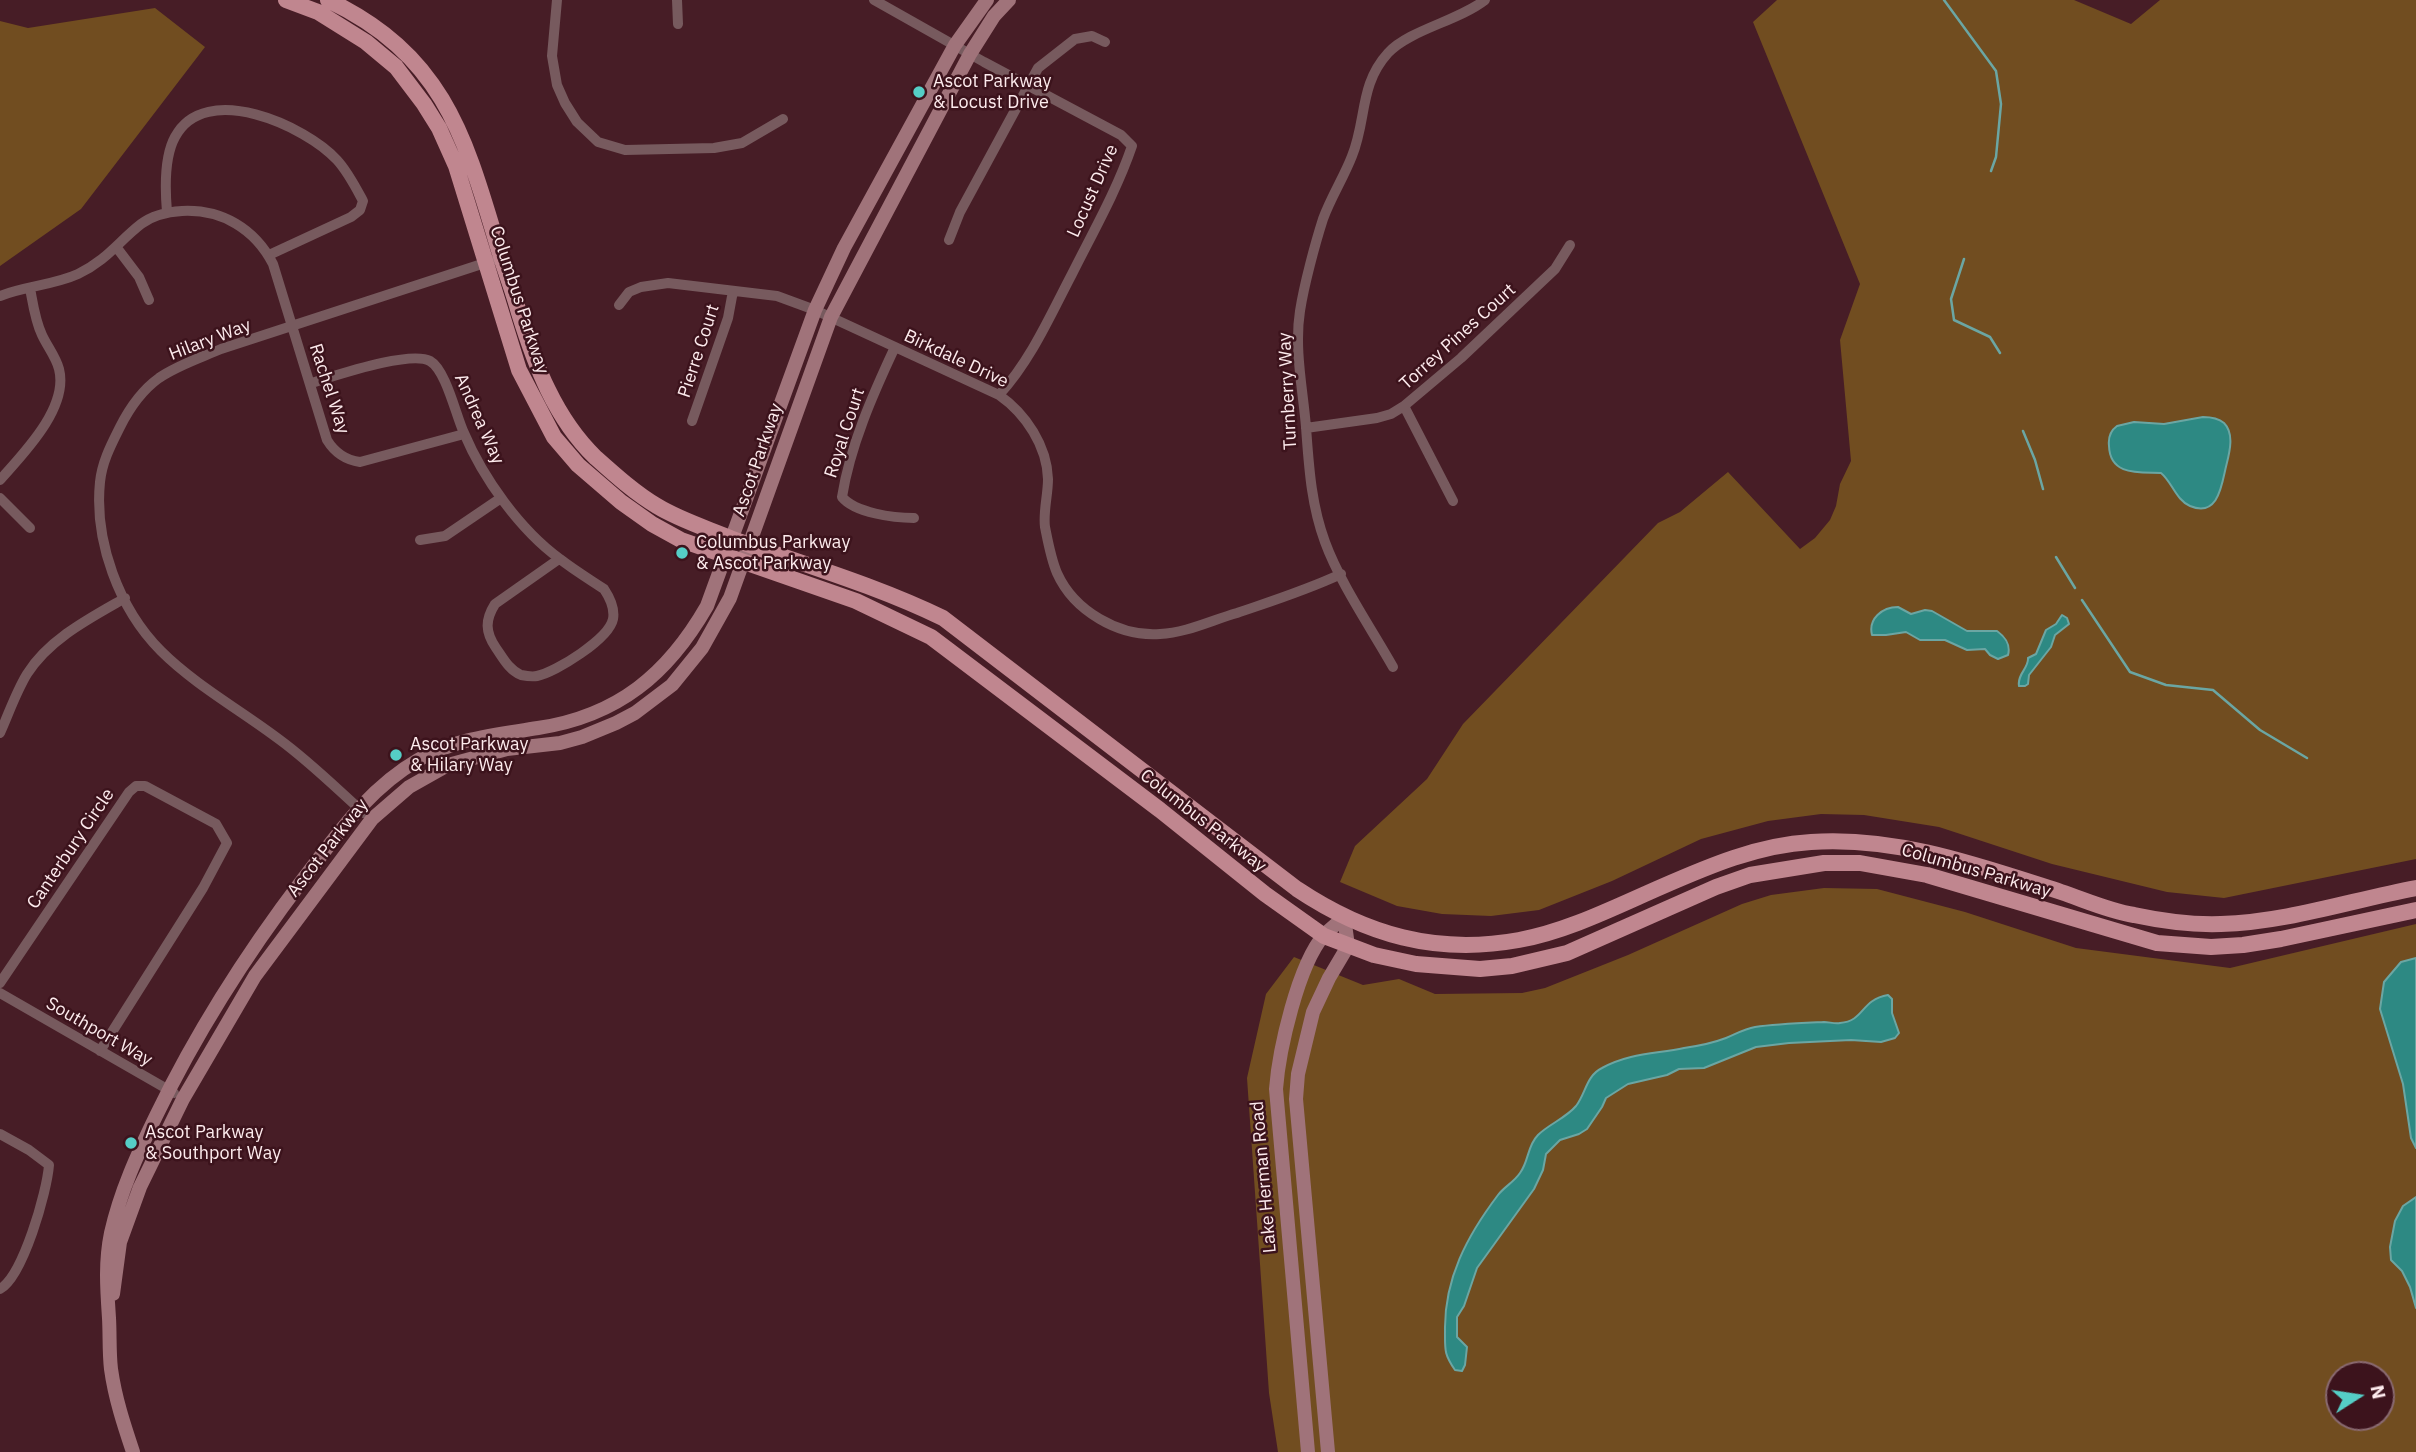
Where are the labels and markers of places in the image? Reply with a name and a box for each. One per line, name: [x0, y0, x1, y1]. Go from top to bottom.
place label: Ascot Parkway & Locust Drive: [933, 71, 1051, 114]
marker: Ascot Parkway & Locust Drive: [911, 84, 927, 100]
place label: Columbus Parkway & Ascot Parkway: [696, 532, 850, 574]
marker: Columbus Parkway & Ascot Parkway: [674, 545, 690, 561]
place label: Ascot Parkway & Hilary Way: [410, 734, 528, 776]
marker: Ascot Parkway & Hilary Way: [388, 747, 404, 763]
place label: Ascot Parkway & Southport Way: [145, 1122, 281, 1164]
marker: Ascot Parkway & Southport Way: [123, 1135, 139, 1151]

